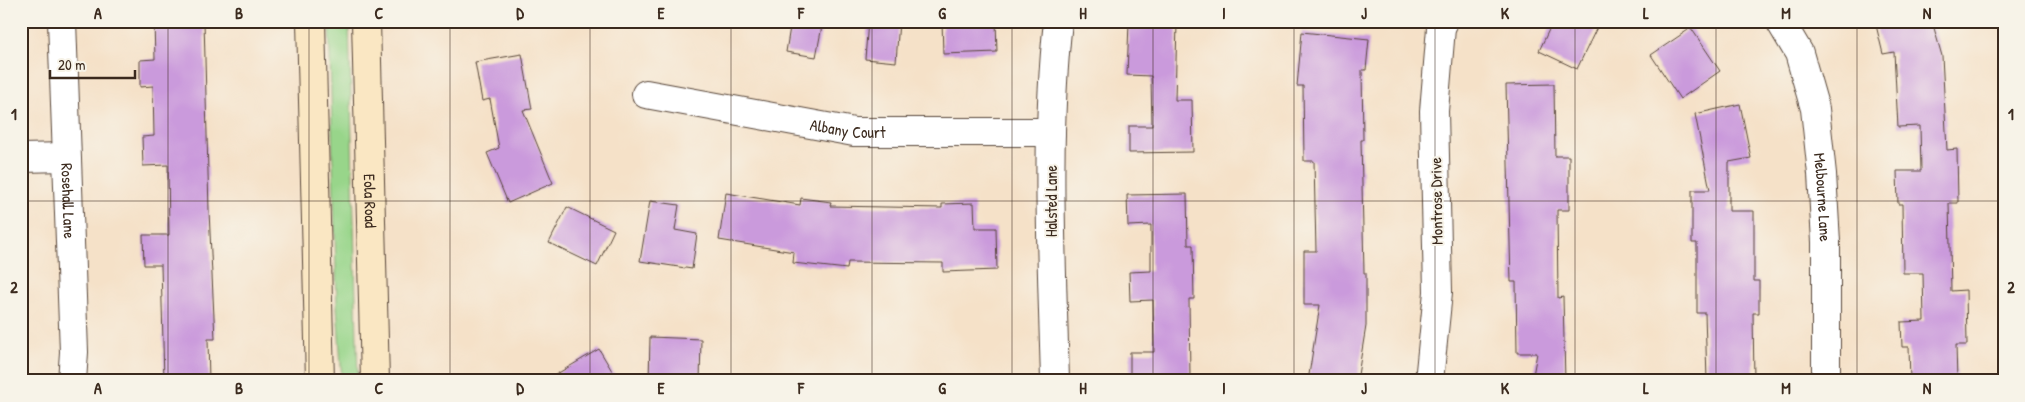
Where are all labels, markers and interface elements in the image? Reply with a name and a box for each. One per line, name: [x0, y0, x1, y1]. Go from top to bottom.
text: A: [94, 2, 102, 24]
text: B: [235, 2, 243, 24]
text: C: [375, 2, 384, 24]
text: D: [516, 2, 524, 24]
text: E: [657, 2, 665, 24]
text: F: [797, 2, 805, 24]
text: G: [938, 2, 946, 24]
text: H: [1079, 2, 1087, 24]
text: I: [1222, 2, 1226, 24]
text: J: [1361, 2, 1367, 24]
text: K: [1501, 2, 1510, 24]
text: L: [1643, 2, 1649, 24]
text: M: [1781, 2, 1791, 24]
text: N: [1923, 2, 1932, 24]
scale bar: [50, 48, 135, 80]
text: 20 m: [58, 54, 85, 75]
text: 1: [11, 103, 17, 125]
text: 1: [2008, 103, 2014, 125]
street label: Albany Court: [808, 113, 886, 143]
street label: Melbourne Lane: [1809, 152, 1837, 243]
street label: Montrose Drive: [1424, 156, 1448, 245]
street label: Rosehall Lane: [56, 163, 81, 240]
street label: Halsted Lane: [1040, 164, 1062, 237]
street label: Eola Road: [359, 174, 382, 228]
text: 2: [10, 276, 18, 298]
text: 2: [2007, 276, 2015, 298]
text: A: [94, 377, 102, 399]
text: B: [235, 377, 243, 399]
text: C: [375, 377, 384, 399]
text: D: [516, 377, 524, 399]
text: E: [657, 377, 665, 399]
text: F: [797, 377, 805, 399]
text: G: [938, 377, 946, 399]
text: H: [1079, 377, 1087, 399]
text: I: [1222, 377, 1226, 399]
text: J: [1361, 377, 1367, 399]
text: K: [1501, 377, 1510, 399]
text: L: [1643, 377, 1649, 399]
text: M: [1781, 377, 1791, 399]
text: N: [1923, 377, 1932, 399]

